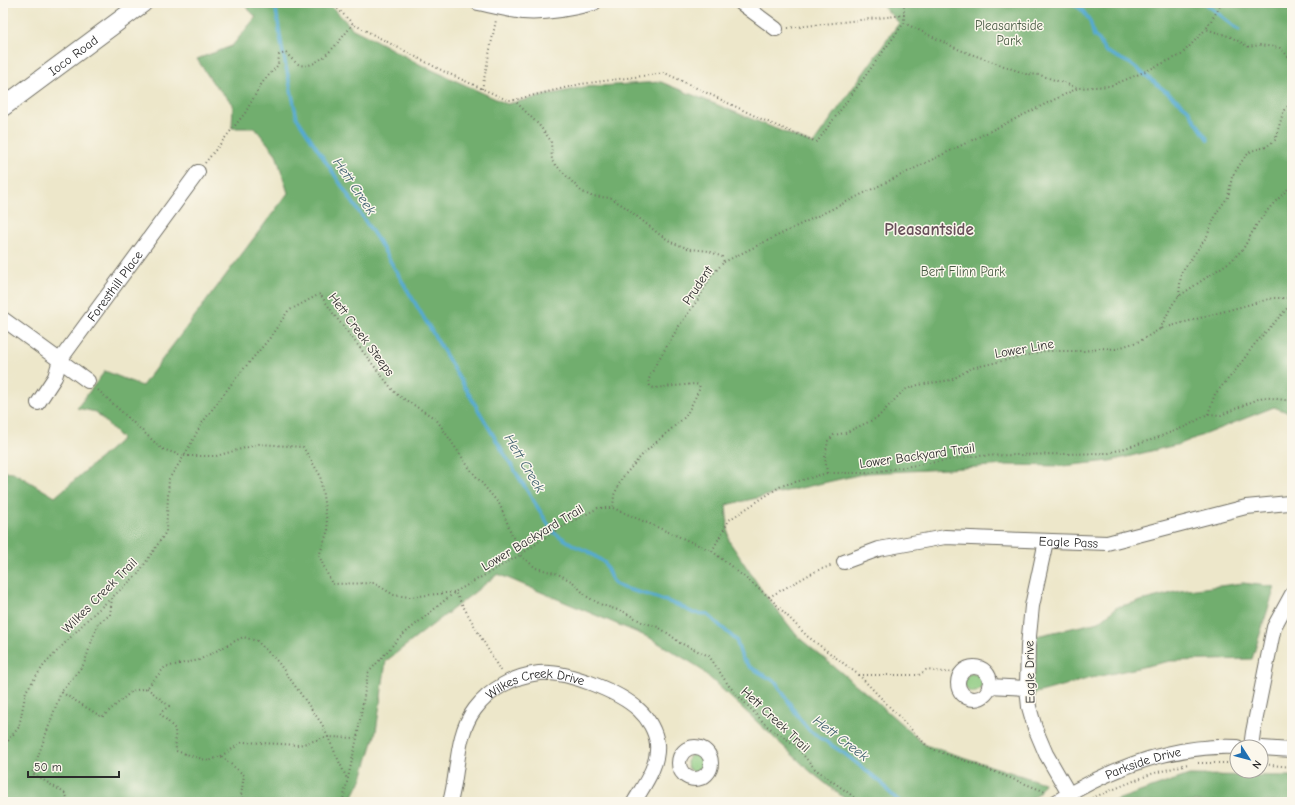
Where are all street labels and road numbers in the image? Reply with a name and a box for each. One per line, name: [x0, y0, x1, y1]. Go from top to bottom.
street label: Ioco Road: [46, 32, 101, 79]
street label: Foresthill Place: [84, 247, 146, 324]
street label: Prudent: [679, 262, 716, 307]
street label: Hett Creek Steeps: [326, 290, 398, 379]
street label: Lower Line: [993, 336, 1055, 361]
street label: Lower Backyard Trail: [858, 440, 976, 471]
street label: Lower Backyard Trail: [478, 501, 586, 574]
street label: Eagle Pass: [1038, 533, 1098, 551]
street label: Wilkes Creek Trail: [59, 555, 140, 636]
street label: Eagle Drive: [1021, 640, 1038, 704]
street label: Wilkes Creek Drive: [483, 666, 587, 702]
street label: Hett Creek Trail: [738, 684, 813, 755]
street label: Parkside Drive: [1103, 744, 1183, 782]

